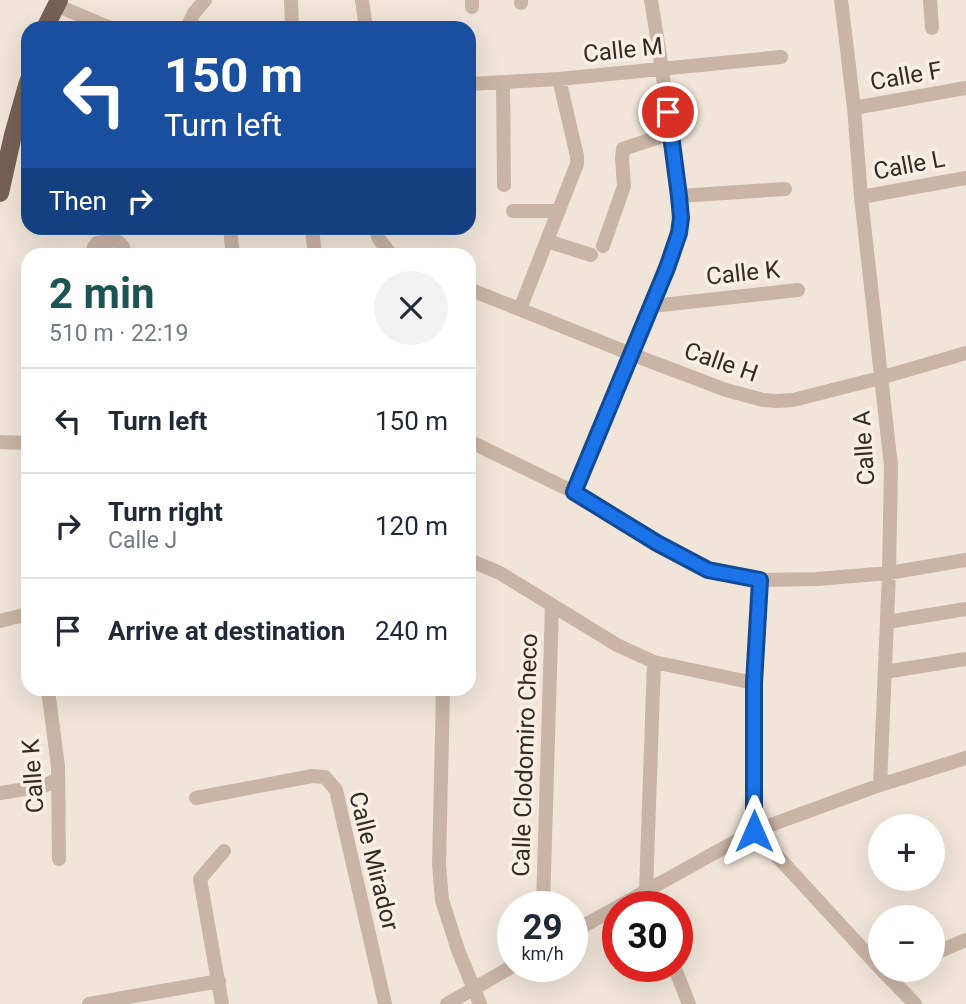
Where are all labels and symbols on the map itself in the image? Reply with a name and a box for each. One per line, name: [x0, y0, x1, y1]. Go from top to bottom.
street label: Calle M: [582, 32, 664, 68]
street label: Calle F: [868, 56, 944, 96]
pin: [638, 82, 698, 142]
street label: Calle L: [871, 144, 947, 186]
street label: Calle K: [705, 255, 782, 291]
street label: Calle H: [680, 336, 762, 388]
street label: Calle A: [847, 409, 881, 486]
street label: Calle Clodomiro Checo: [507, 633, 543, 877]
street label: Calle K: [16, 737, 50, 814]
street label: Calle Mirador: [343, 789, 405, 933]
position arrow: [717, 794, 791, 868]
speed limit sign: 30: [602, 891, 693, 982]

